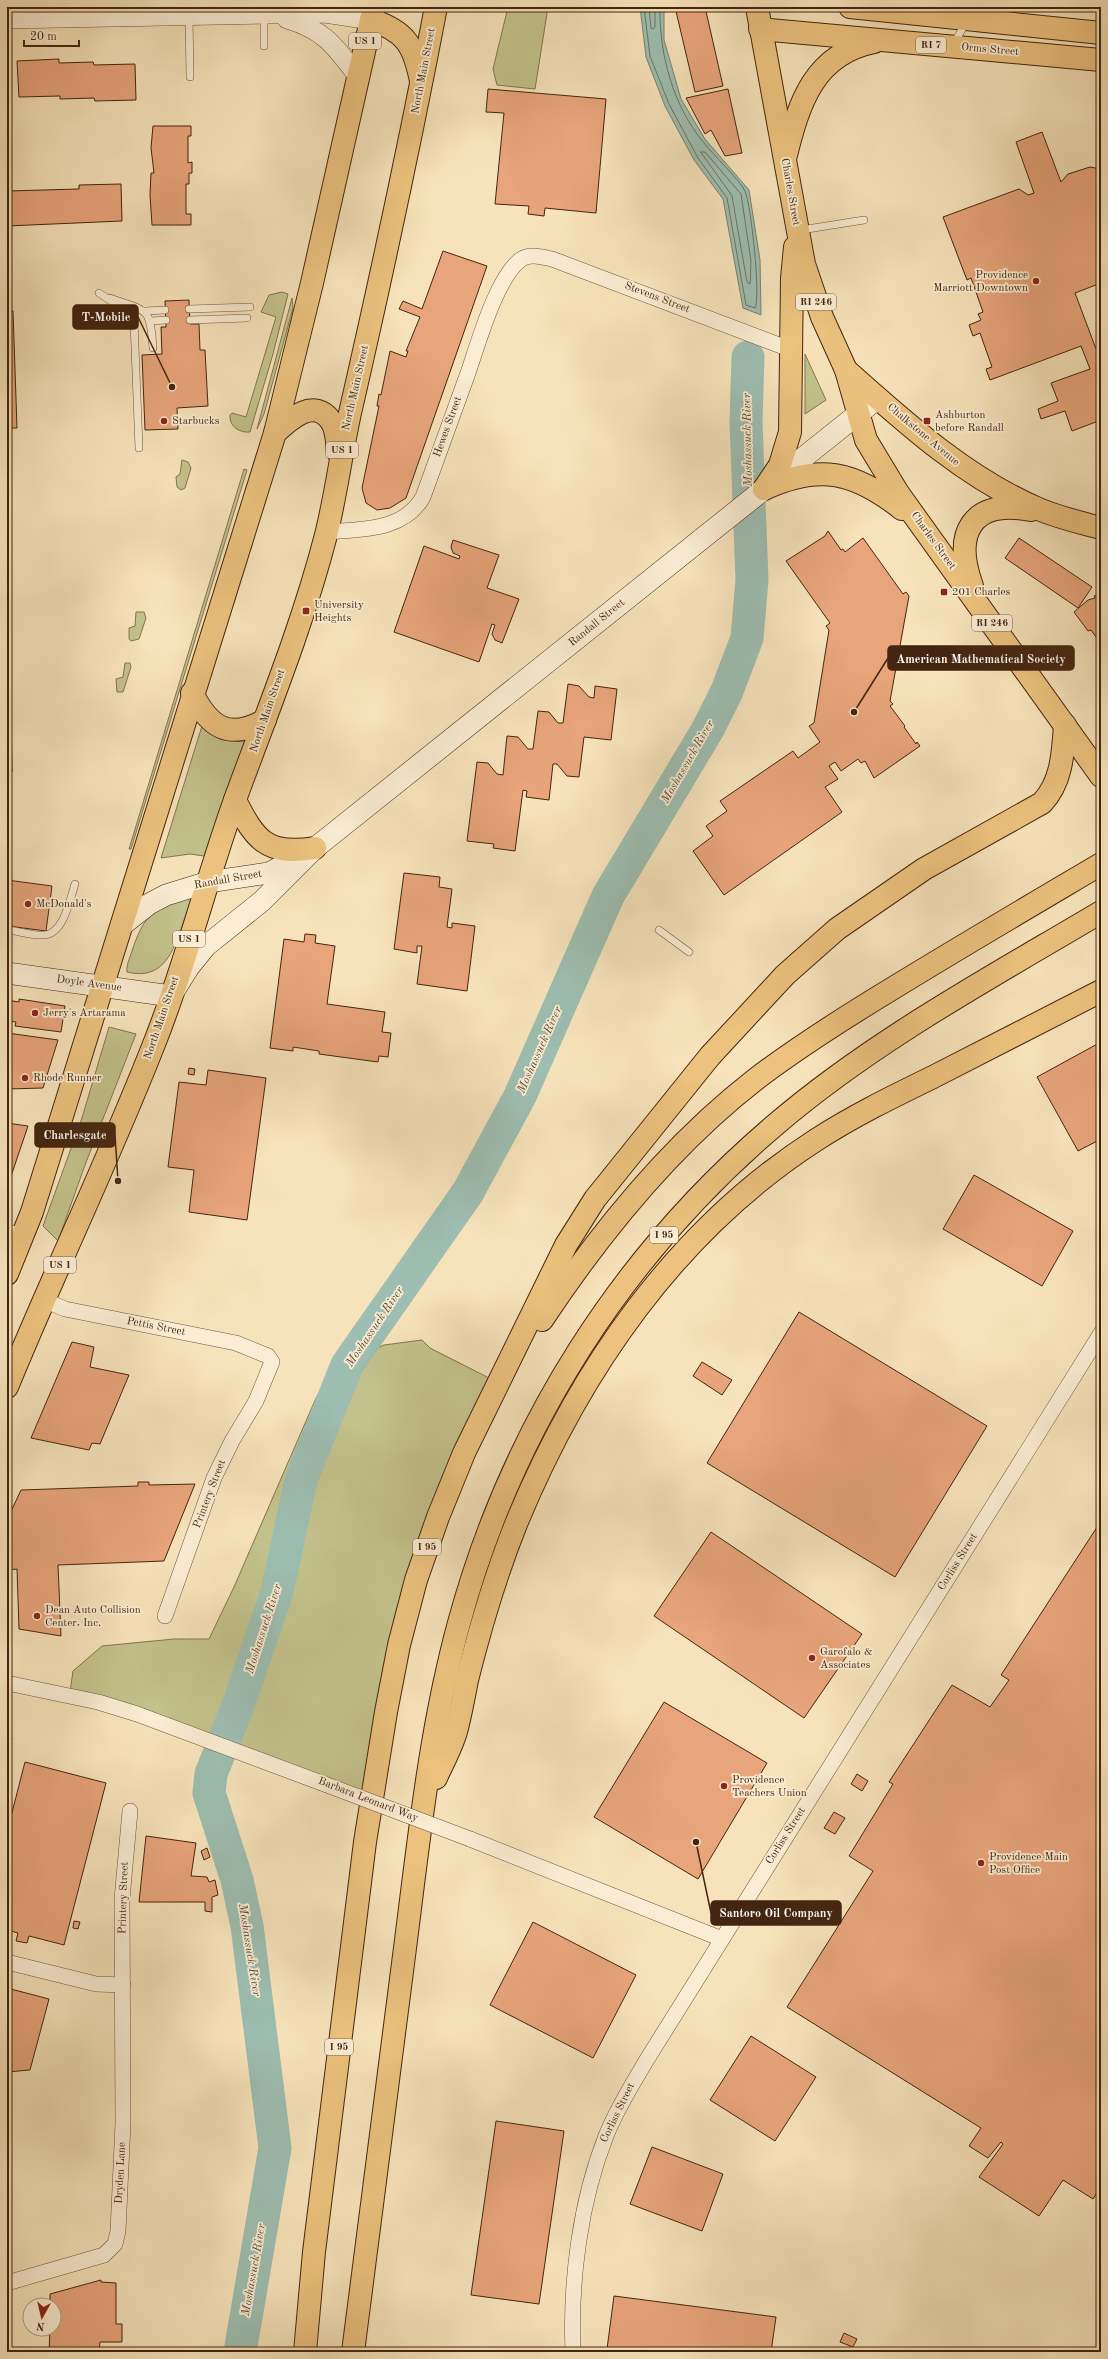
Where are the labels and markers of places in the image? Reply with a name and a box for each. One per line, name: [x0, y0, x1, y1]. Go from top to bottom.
place label: Providence Marriott Downtown: [933, 270, 1028, 294]
marker: Providence Marriott Downtown: [1031, 276, 1041, 286]
callout: T-Mobile: [73, 305, 138, 329]
place label: Ashburton before Randall: [935, 410, 1004, 434]
marker: Starbucks: [159, 416, 169, 426]
place label: Starbucks: [172, 416, 220, 427]
marker: Ashburton before Randall: [922, 416, 932, 426]
marker: 201 Charles: [939, 587, 949, 597]
place label: 201 Charles: [952, 587, 1011, 598]
place label: University Heights: [314, 600, 364, 624]
marker: University Heights: [301, 606, 311, 616]
callout: American Mathematical Society: [888, 646, 1074, 670]
marker: McDonald's: [23, 899, 33, 909]
place label: McDonald's: [36, 899, 92, 910]
marker: Jerry's Artarama: [30, 1008, 40, 1018]
place label: Jerry's Artarama: [43, 1008, 126, 1019]
marker: Rhode Runner: [20, 1073, 30, 1083]
place label: Rhode Runner: [33, 1073, 102, 1084]
callout: Charlesgate: [35, 1123, 115, 1147]
place label: Dean Auto Collision Center, Inc.: [45, 1605, 141, 1629]
marker: Dean Auto Collision Center, Inc.: [32, 1611, 42, 1621]
place label: Garofalo & Associates: [820, 1647, 873, 1671]
marker: Garofalo & Associates: [807, 1653, 817, 1663]
place label: Providence Teachers Union: [732, 1775, 807, 1799]
marker: Providence Teachers Union: [719, 1781, 729, 1791]
place label: Providence Main Post Office: [989, 1852, 1068, 1876]
marker: Providence Main Post Office: [976, 1858, 986, 1868]
callout: Santoro Oil Company: [711, 1901, 841, 1925]

